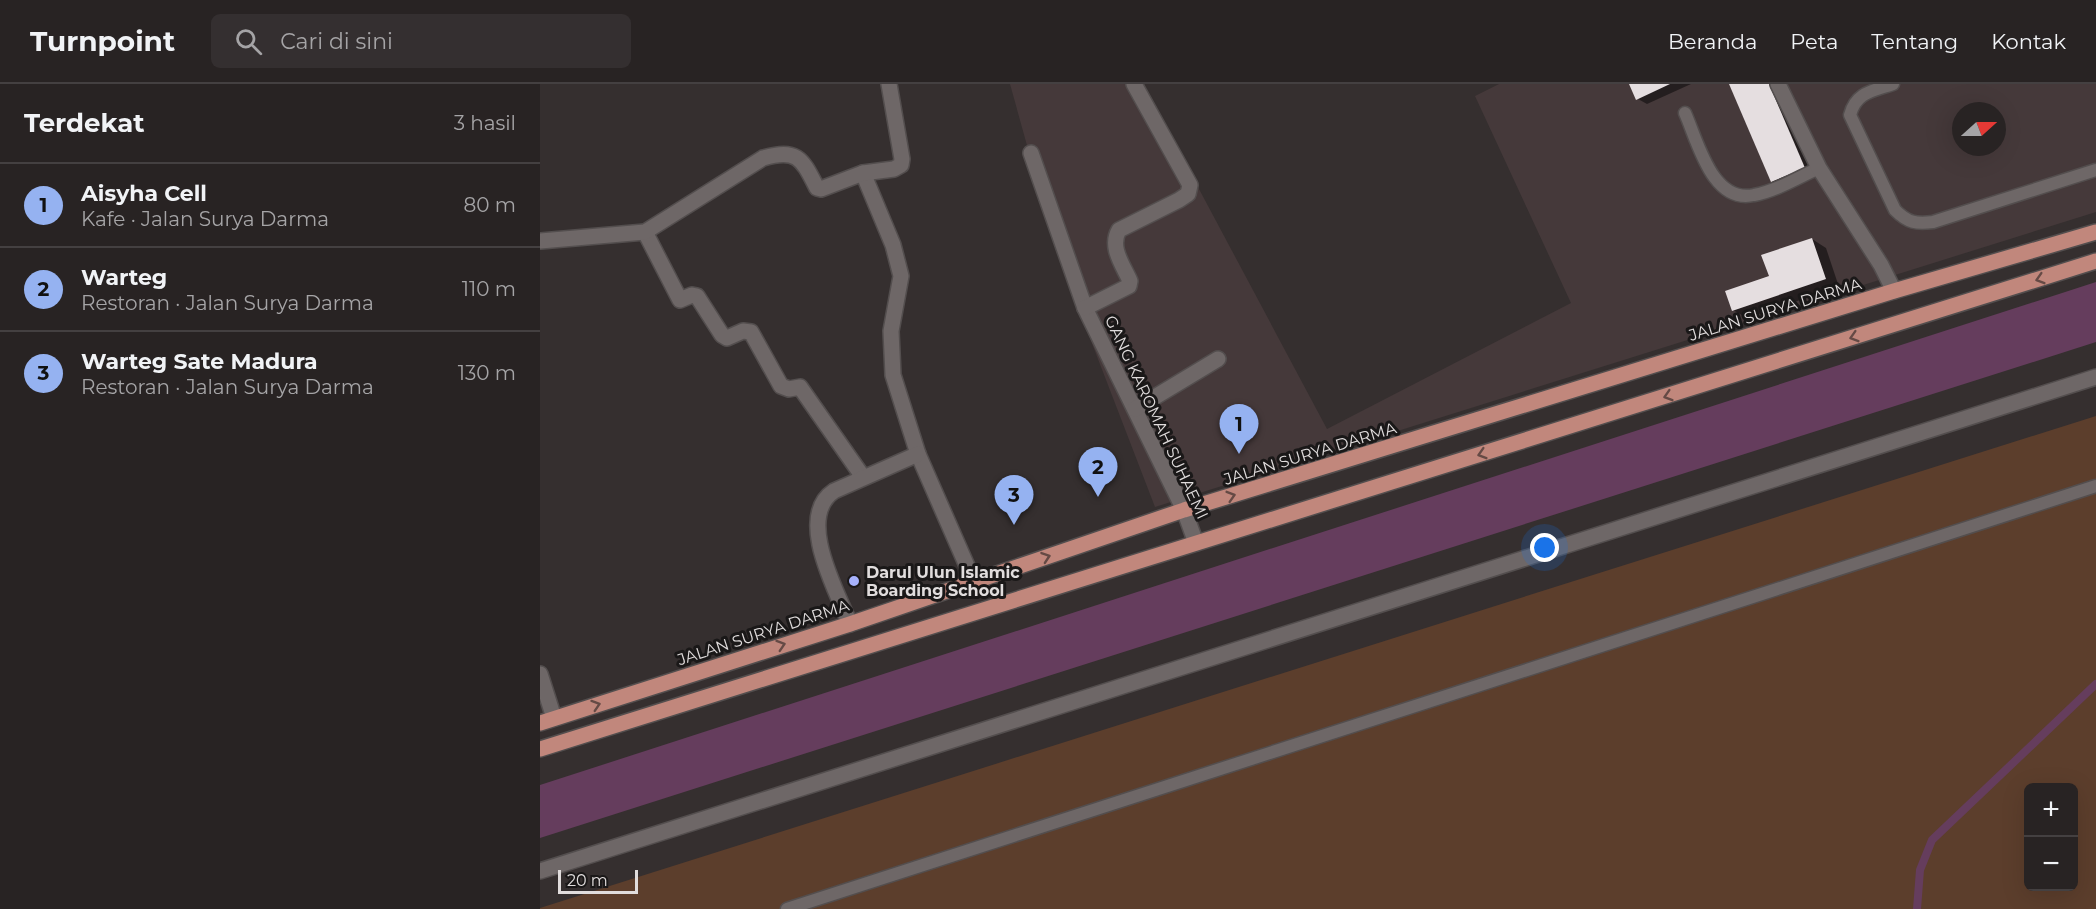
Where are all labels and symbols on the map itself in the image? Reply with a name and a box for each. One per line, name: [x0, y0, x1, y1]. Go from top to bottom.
north arrow: [1952, 102, 2006, 156]
one-way arrow: [2035, 272, 2046, 284]
street label: JALAN SURYA DARMA: [1686, 274, 1864, 345]
street label: GANG KAROMAH SUHAEMI: [1101, 312, 1212, 522]
one-way arrow: [1849, 330, 1860, 342]
one-way arrow: [1663, 388, 1674, 401]
pin: 1: [1220, 404, 1258, 454]
street label: JALAN SURYA DARMA: [1221, 418, 1399, 489]
one-way arrow: [1477, 447, 1488, 459]
pin: 2: [1078, 448, 1118, 497]
pin: 3: [994, 476, 1034, 525]
one-way arrow: [1225, 491, 1236, 503]
your location: [1530, 533, 1559, 562]
one-way arrow: [1040, 552, 1051, 565]
place label: Darul Ulun Islamic Boarding School: [866, 563, 1020, 600]
marker: Darul Ulun Islamic Boarding School: [847, 574, 861, 588]
street label: JALAN SURYA DARMA: [674, 596, 852, 670]
one-way arrow: [775, 640, 786, 653]
one-way arrow: [590, 700, 601, 712]
scale bar: [558, 867, 638, 894]

